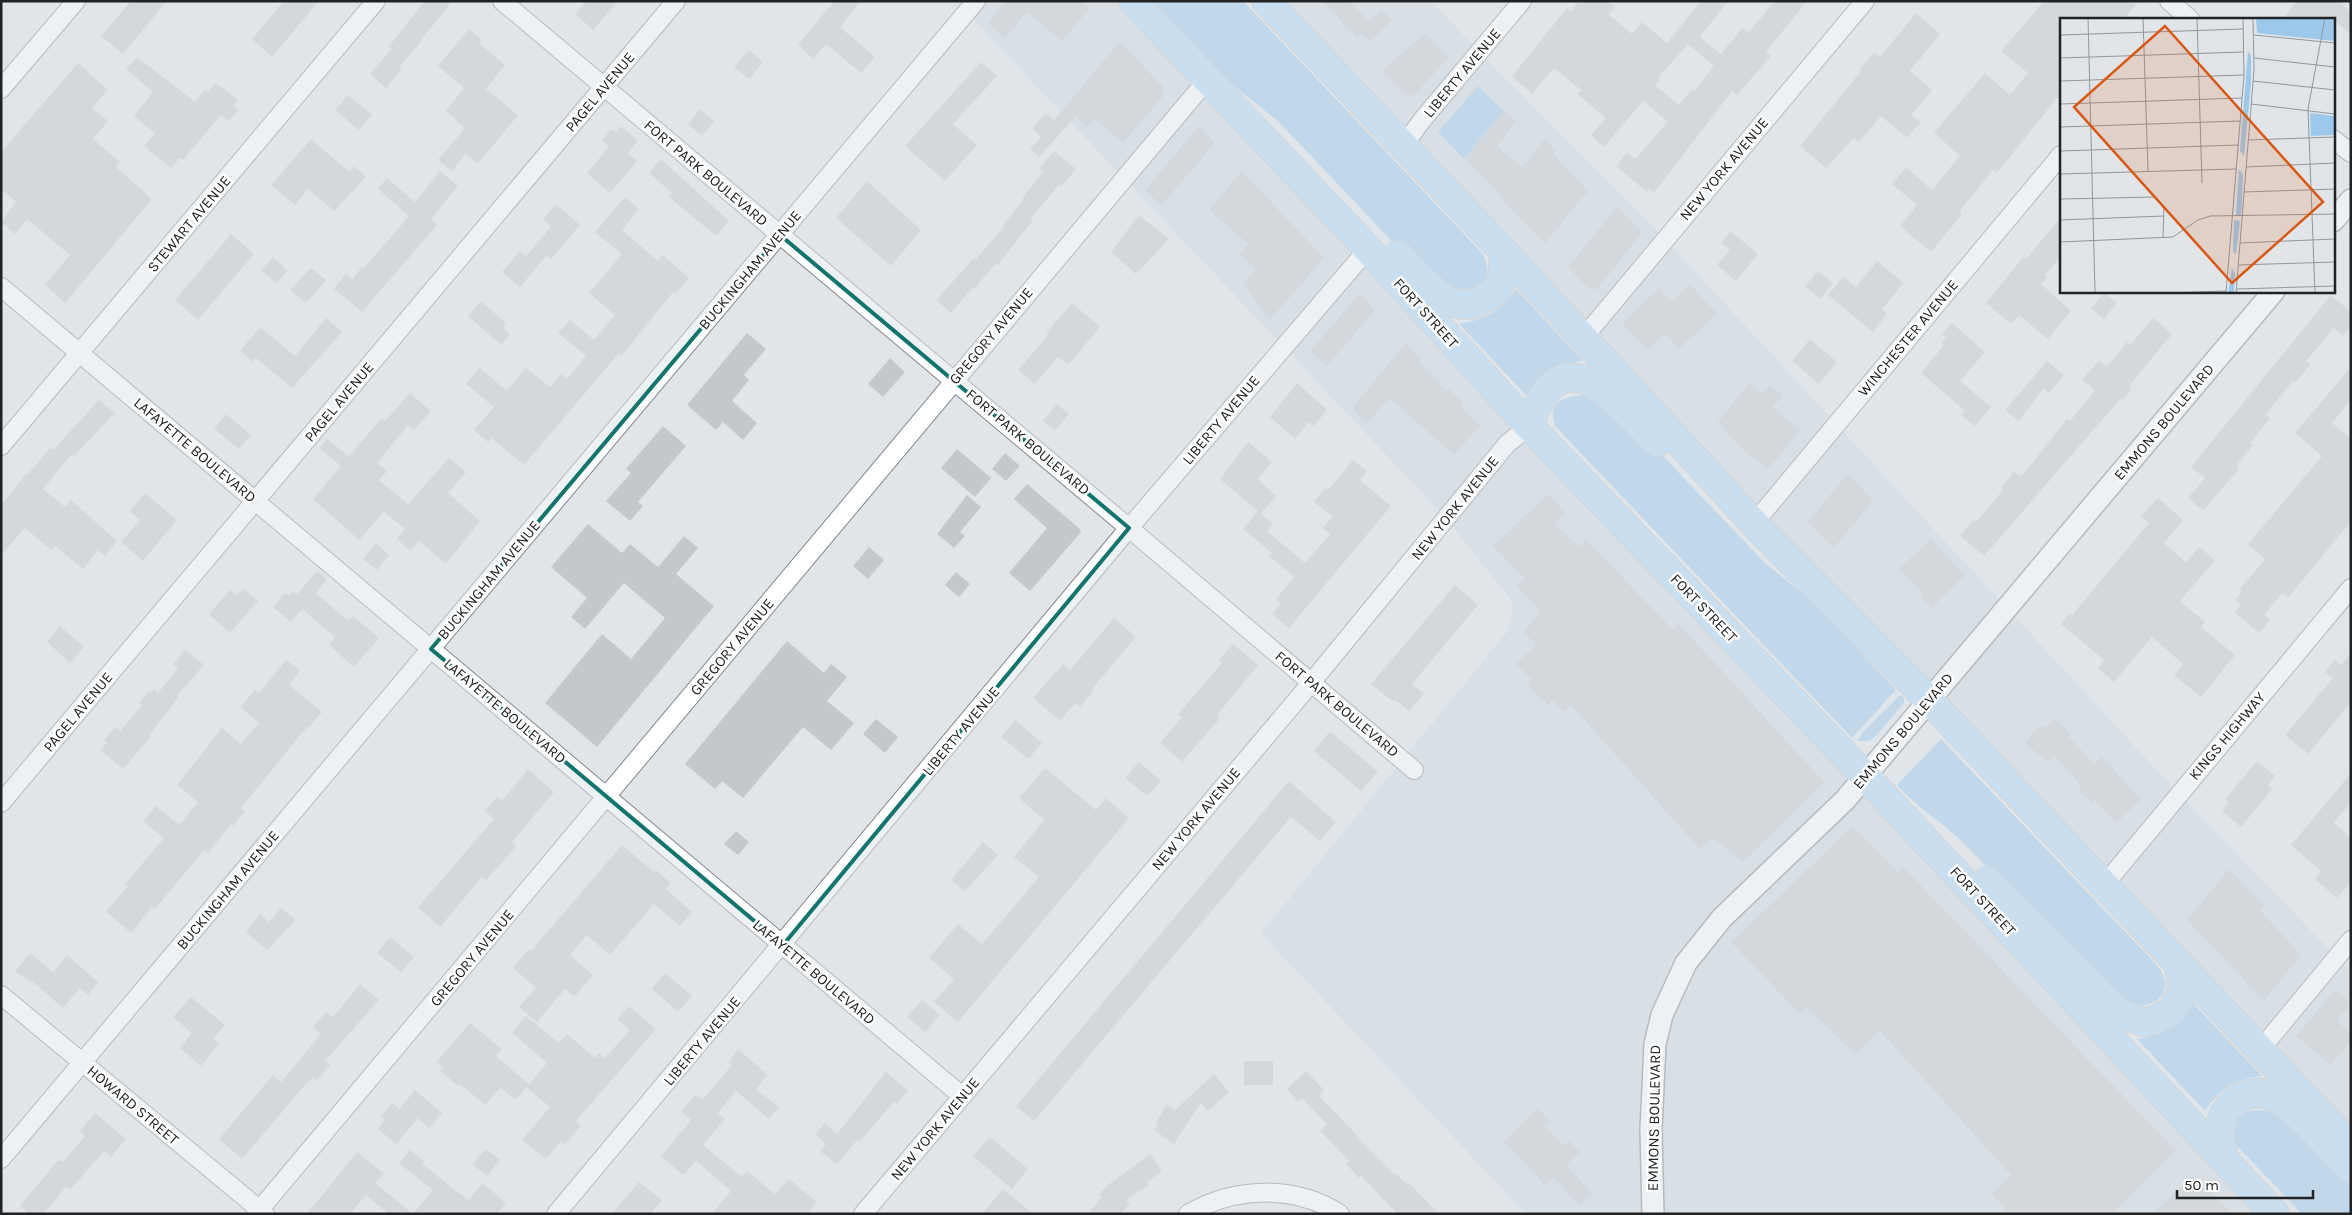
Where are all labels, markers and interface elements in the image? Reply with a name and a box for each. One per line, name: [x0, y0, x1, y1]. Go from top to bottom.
inset map: [2060, 18, 2334, 292]
street label: LIBERTY AVENUE: [1419, 25, 1505, 121]
street label: PAGEL AVENUE: [561, 48, 639, 136]
street label: NEW YORK AVENUE: [1676, 114, 1772, 224]
street label: FORT PARK BOULEVARD: [640, 116, 772, 230]
street label: STEWART AVENUE: [143, 172, 235, 276]
street label: BUCKINGHAM AVENUE: [695, 207, 805, 333]
street label: FORT STREET: [1390, 274, 1462, 352]
street label: WINCHESTER AVENUE: [1854, 276, 1962, 400]
street label: GREGORY AVENUE: [945, 284, 1037, 388]
street label: PAGEL AVENUE: [300, 358, 378, 446]
street label: EMMONS BOULEVARD: [2110, 360, 2218, 484]
street label: LIBERTY AVENUE: [1178, 372, 1264, 468]
street label: FORT PARK BOULEVARD: [962, 385, 1094, 499]
street label: LAFAYETTE BOULEVARD: [130, 393, 260, 507]
street label: NEW YORK AVENUE: [1407, 452, 1503, 564]
street label: BUCKINGHAM AVENUE: [434, 517, 544, 643]
street label: FORT STREET: [1667, 570, 1741, 646]
street label: GREGORY AVENUE: [686, 595, 778, 699]
street label: FORT PARK BOULEVARD: [1271, 647, 1403, 761]
street label: LAFAYETTE BOULEVARD: [440, 654, 570, 768]
street label: PAGEL AVENUE: [39, 668, 117, 756]
street label: EMMONS BOULEVARD: [1849, 669, 1957, 793]
street label: LIBERTY AVENUE: [918, 683, 1004, 779]
street label: KINGS HIGHWAY: [2185, 688, 2269, 784]
street label: NEW YORK AVENUE: [1148, 764, 1244, 874]
street label: BUCKINGHAM AVENUE: [173, 827, 283, 953]
street label: FORT STREET: [1946, 863, 2020, 940]
street label: GREGORY AVENUE: [426, 906, 518, 1010]
street label: LAFAYETTE BOULEVARD: [749, 915, 879, 1029]
street label: LIBERTY AVENUE: [659, 993, 745, 1089]
street label: EMMONS BOULEVARD: [1644, 1045, 1664, 1191]
street label: HOWARD STREET: [84, 1061, 183, 1149]
street label: NEW YORK AVENUE: [887, 1074, 983, 1184]
scale bar: [2177, 1168, 2313, 1200]
text: 50 m: [2184, 1176, 2219, 1194]

